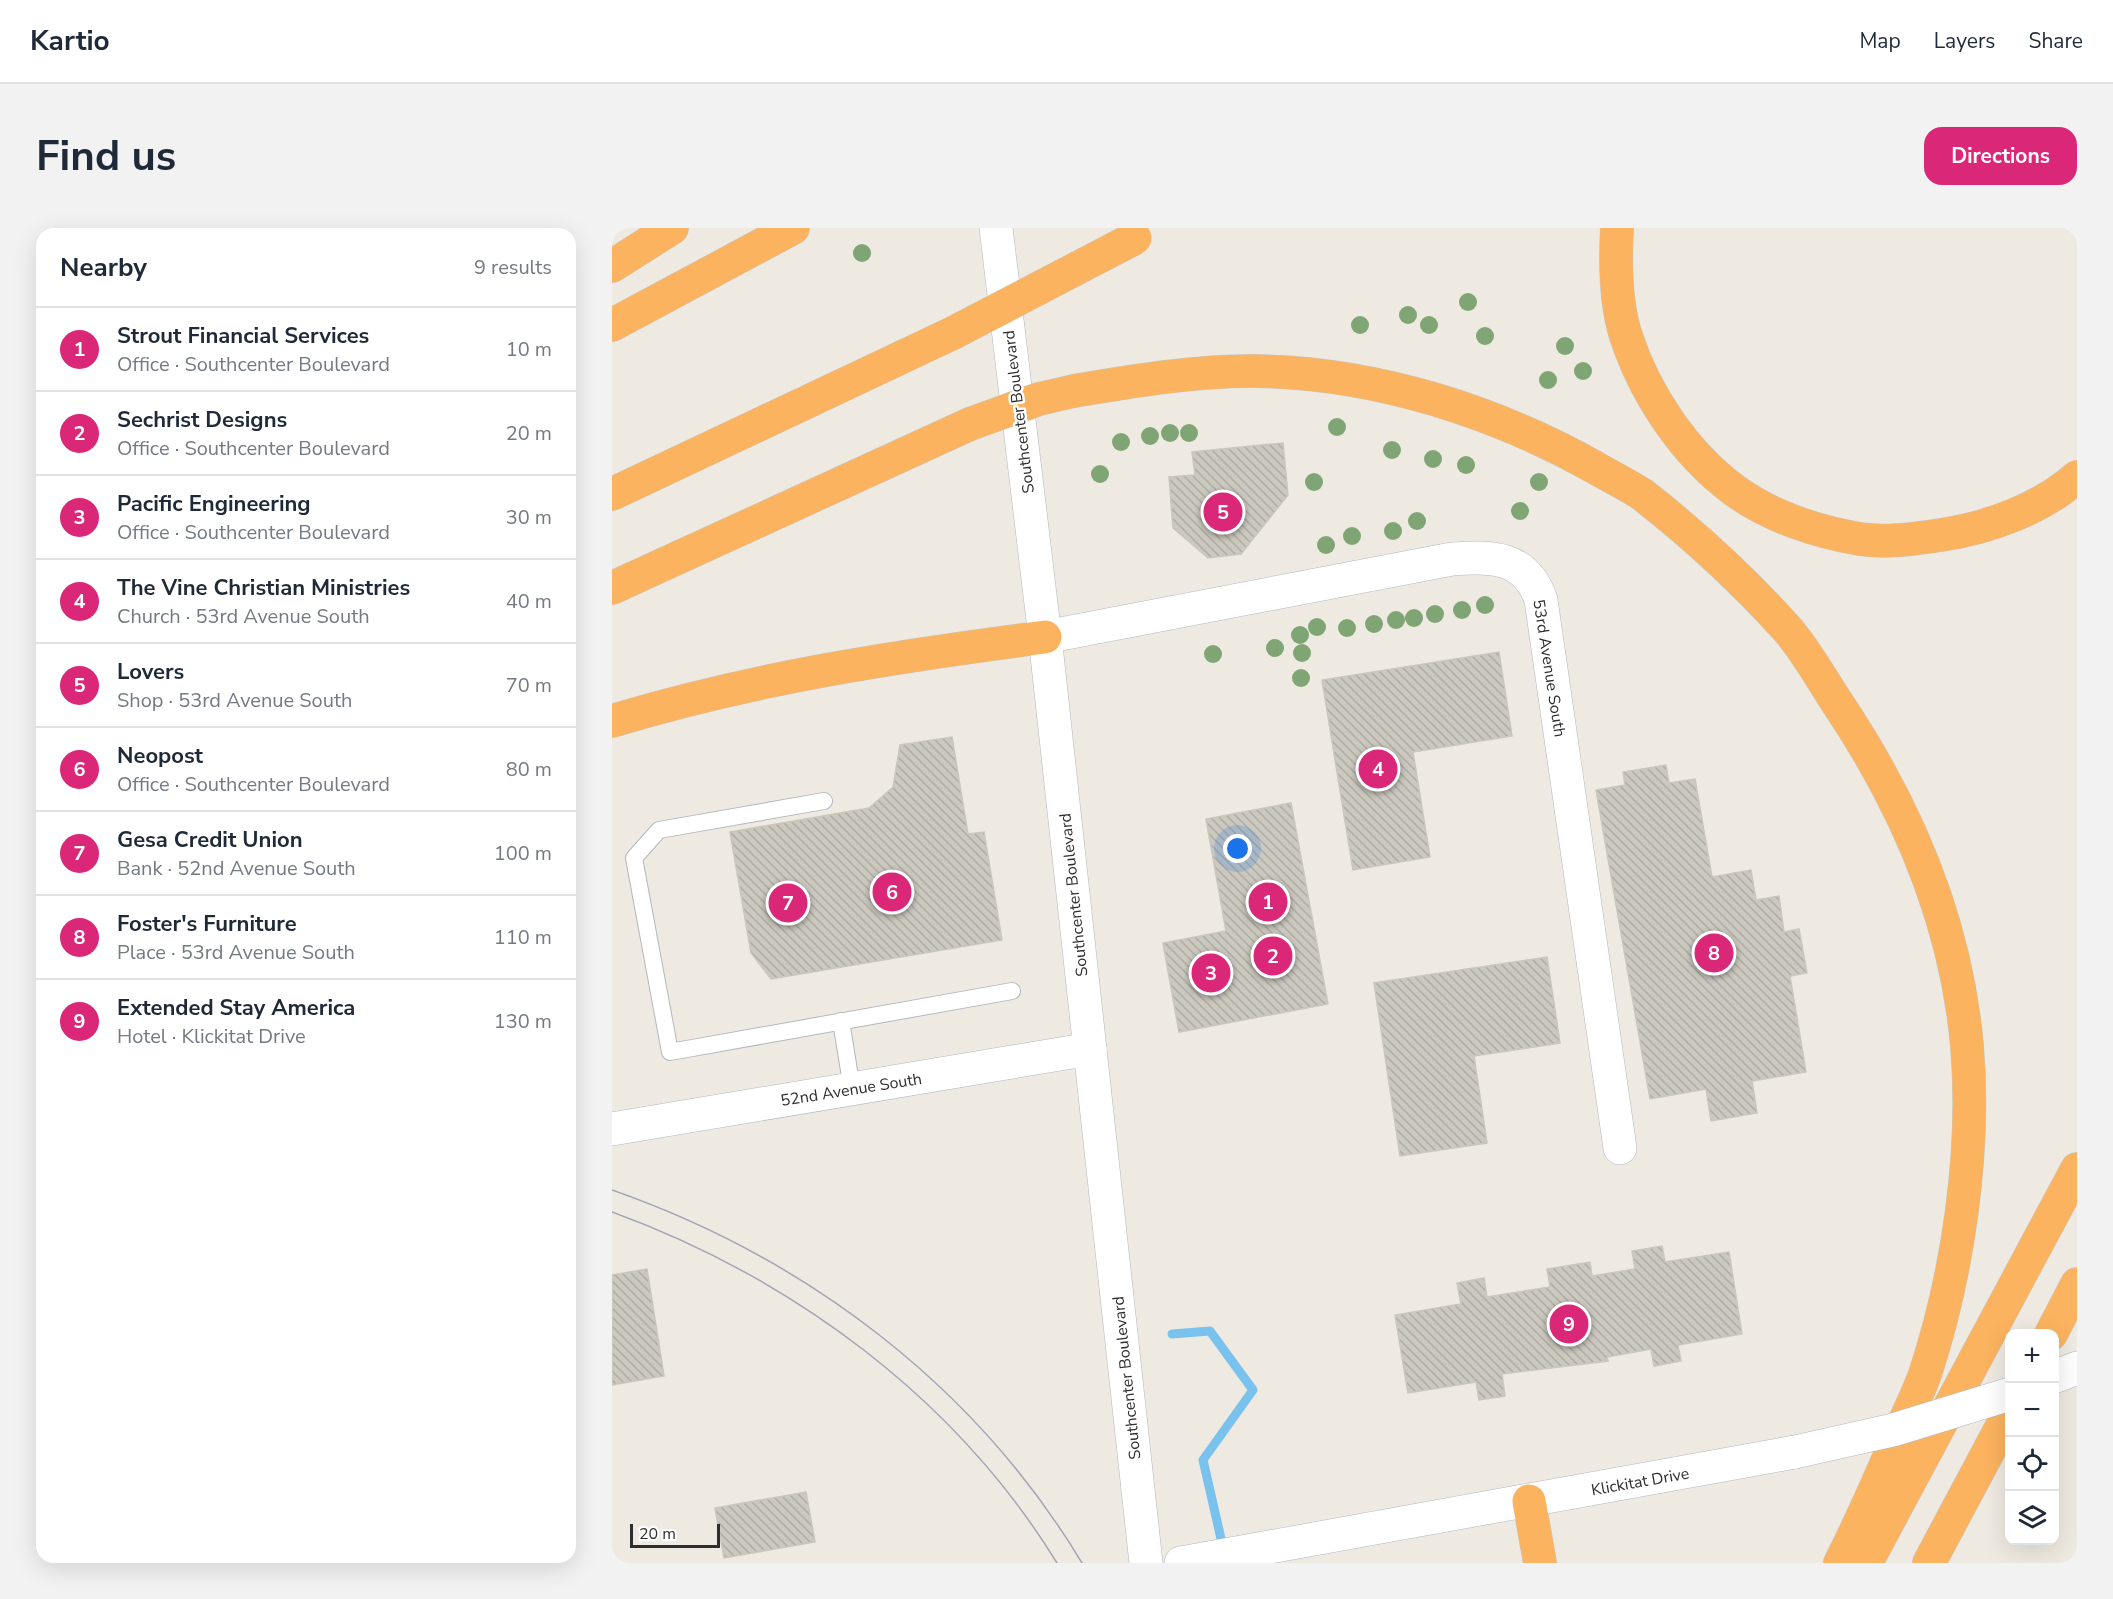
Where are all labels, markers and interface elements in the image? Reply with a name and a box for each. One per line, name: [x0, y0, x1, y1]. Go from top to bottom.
text: Kartio: [30, 22, 110, 60]
text: Map: [1859, 27, 1901, 55]
text: Layers: [1934, 27, 1995, 55]
text: Share: [2028, 27, 2083, 55]
button: Directions: [1924, 127, 2077, 185]
text: Find us: [36, 128, 176, 185]
text: Nearby: [60, 250, 147, 285]
text: 9 results: [474, 254, 552, 281]
text: Strout Financial Services: [117, 321, 369, 351]
street label: Southcenter Boulevard: [998, 329, 1040, 495]
text: 1: [74, 336, 86, 363]
text: 10 m: [506, 336, 552, 363]
text: Office · Southcenter Boulevard: [117, 351, 390, 378]
text: Sechrist Designs: [117, 405, 287, 435]
text: 2: [74, 420, 86, 447]
text: 20 m: [506, 420, 552, 447]
text: Office · Southcenter Boulevard: [117, 435, 390, 462]
text: Pacific Engineering: [117, 489, 311, 519]
pin: 5: [1204, 490, 1242, 534]
text: 3: [74, 504, 86, 531]
text: 30 m: [506, 504, 552, 531]
text: Office · Southcenter Boulevard: [117, 519, 390, 546]
text: The Vine Christian Ministries: [117, 573, 410, 603]
text: 4: [74, 588, 86, 615]
text: 40 m: [506, 588, 552, 615]
street label: 53rd Avenue South: [1527, 598, 1571, 739]
text: Church · 53rd Avenue South: [117, 603, 370, 630]
text: Lovers: [117, 657, 184, 687]
text: 5: [74, 672, 86, 699]
text: 70 m: [506, 672, 552, 699]
text: Shop · 53rd Avenue South: [117, 687, 352, 714]
text: Neopost: [117, 741, 203, 771]
pin: 4: [1358, 746, 1398, 792]
text: 6: [74, 756, 86, 783]
text: 80 m: [506, 756, 552, 783]
text: Office · Southcenter Boulevard: [117, 771, 390, 798]
street label: Southcenter Boulevard: [1054, 812, 1094, 978]
text: Gesa Credit Union: [117, 825, 303, 855]
your location: [1223, 834, 1252, 863]
text: 7: [74, 840, 86, 867]
text: 100 m: [494, 840, 552, 867]
text: Bank · 52nd Avenue South: [117, 855, 356, 882]
pin: 6: [872, 870, 912, 914]
pin: 7: [768, 880, 807, 926]
pin: 1: [1248, 880, 1288, 924]
text: Foster's Furniture: [117, 909, 297, 939]
text: 8: [74, 924, 86, 951]
text: 110 m: [494, 924, 552, 951]
pin: 8: [1694, 930, 1734, 976]
pin: 2: [1254, 934, 1292, 978]
text: Place · 53rd Avenue South: [117, 939, 355, 966]
pin: 3: [1192, 950, 1230, 996]
text: Extended Stay America: [117, 993, 355, 1023]
text: 9: [74, 1008, 86, 1035]
text: 130 m: [494, 1008, 552, 1035]
text: Hotel · Klickitat Drive: [117, 1023, 306, 1050]
street label: 52nd Avenue South: [779, 1068, 923, 1112]
street label: Southcenter Boulevard: [1107, 1295, 1147, 1461]
pin: 9: [1550, 1302, 1588, 1346]
map controls: [2005, 1329, 2059, 1545]
button: +: [2005, 1329, 2059, 1383]
button: −: [2005, 1383, 2059, 1437]
button: locate: [2005, 1437, 2059, 1491]
street label: Klickitat Drive: [1589, 1463, 1691, 1501]
button: layers: [2005, 1491, 2059, 1545]
scale bar: [630, 1521, 720, 1548]
text: 20 m: [639, 1523, 676, 1545]

